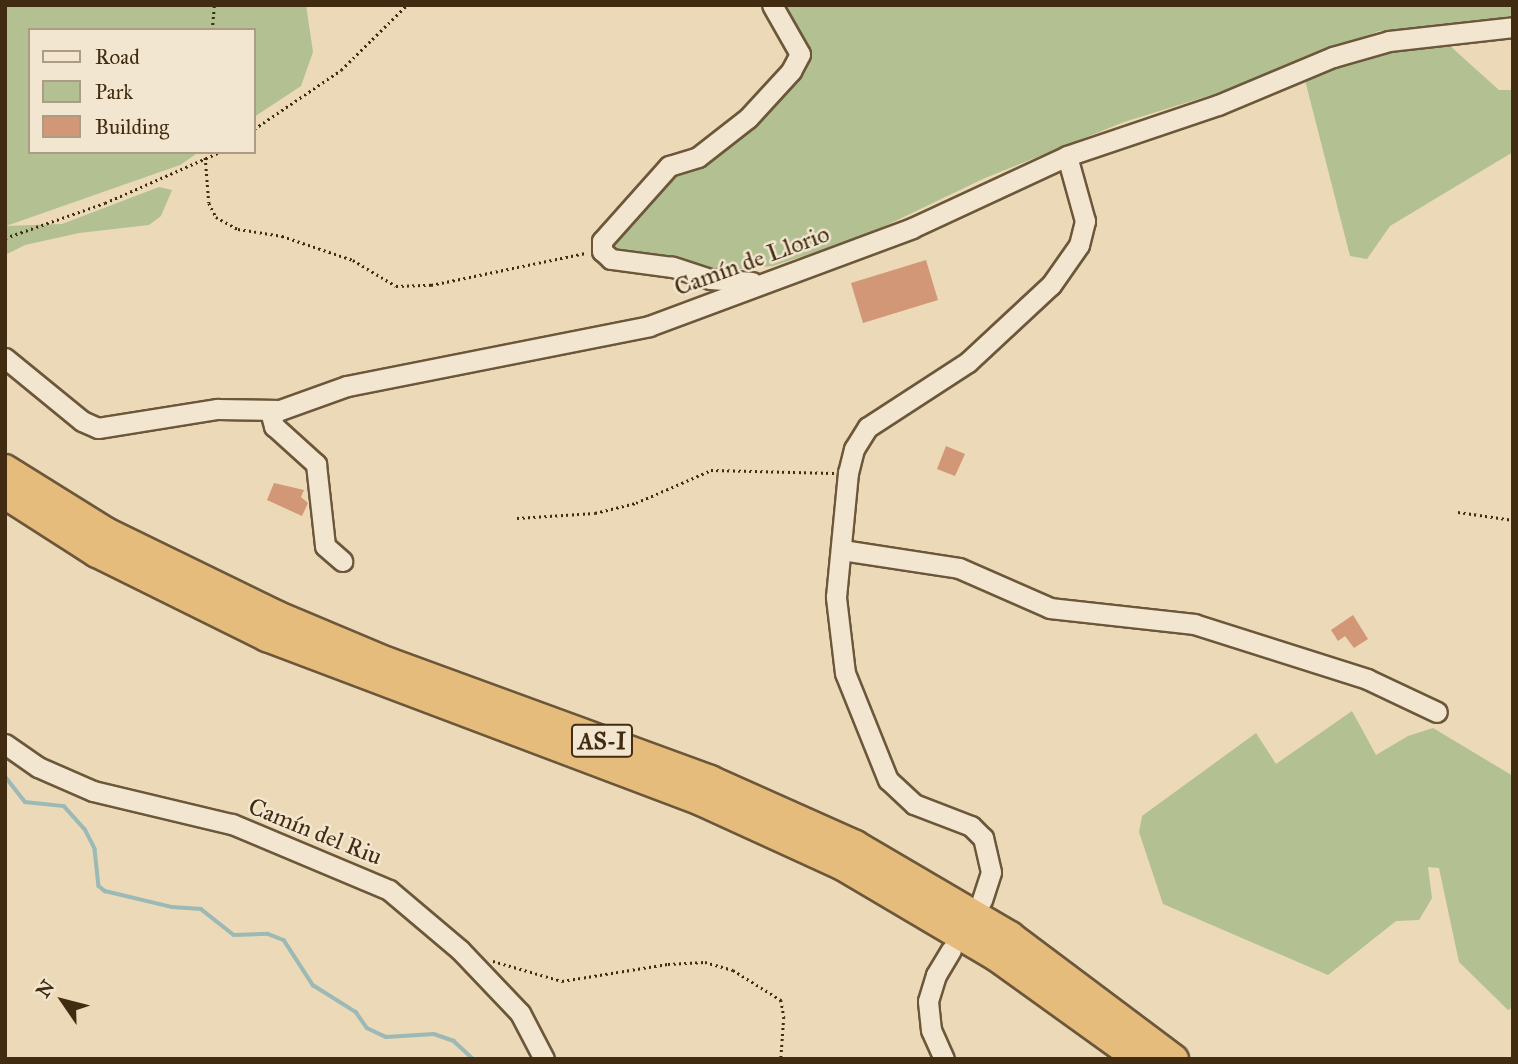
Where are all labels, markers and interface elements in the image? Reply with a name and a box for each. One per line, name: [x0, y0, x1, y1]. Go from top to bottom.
legend: [28, 28, 256, 154]
text: Road: [95, 44, 140, 70]
text: Park: [95, 79, 133, 105]
text: Building: [95, 114, 169, 140]
street label: Camín de Llorio: [671, 220, 833, 302]
road number: AS-I: [570, 722, 634, 761]
street label: Camín del Riu: [244, 792, 386, 872]
north arrow: [28, 966, 98, 1036]
text: N: [31, 975, 59, 1002]

